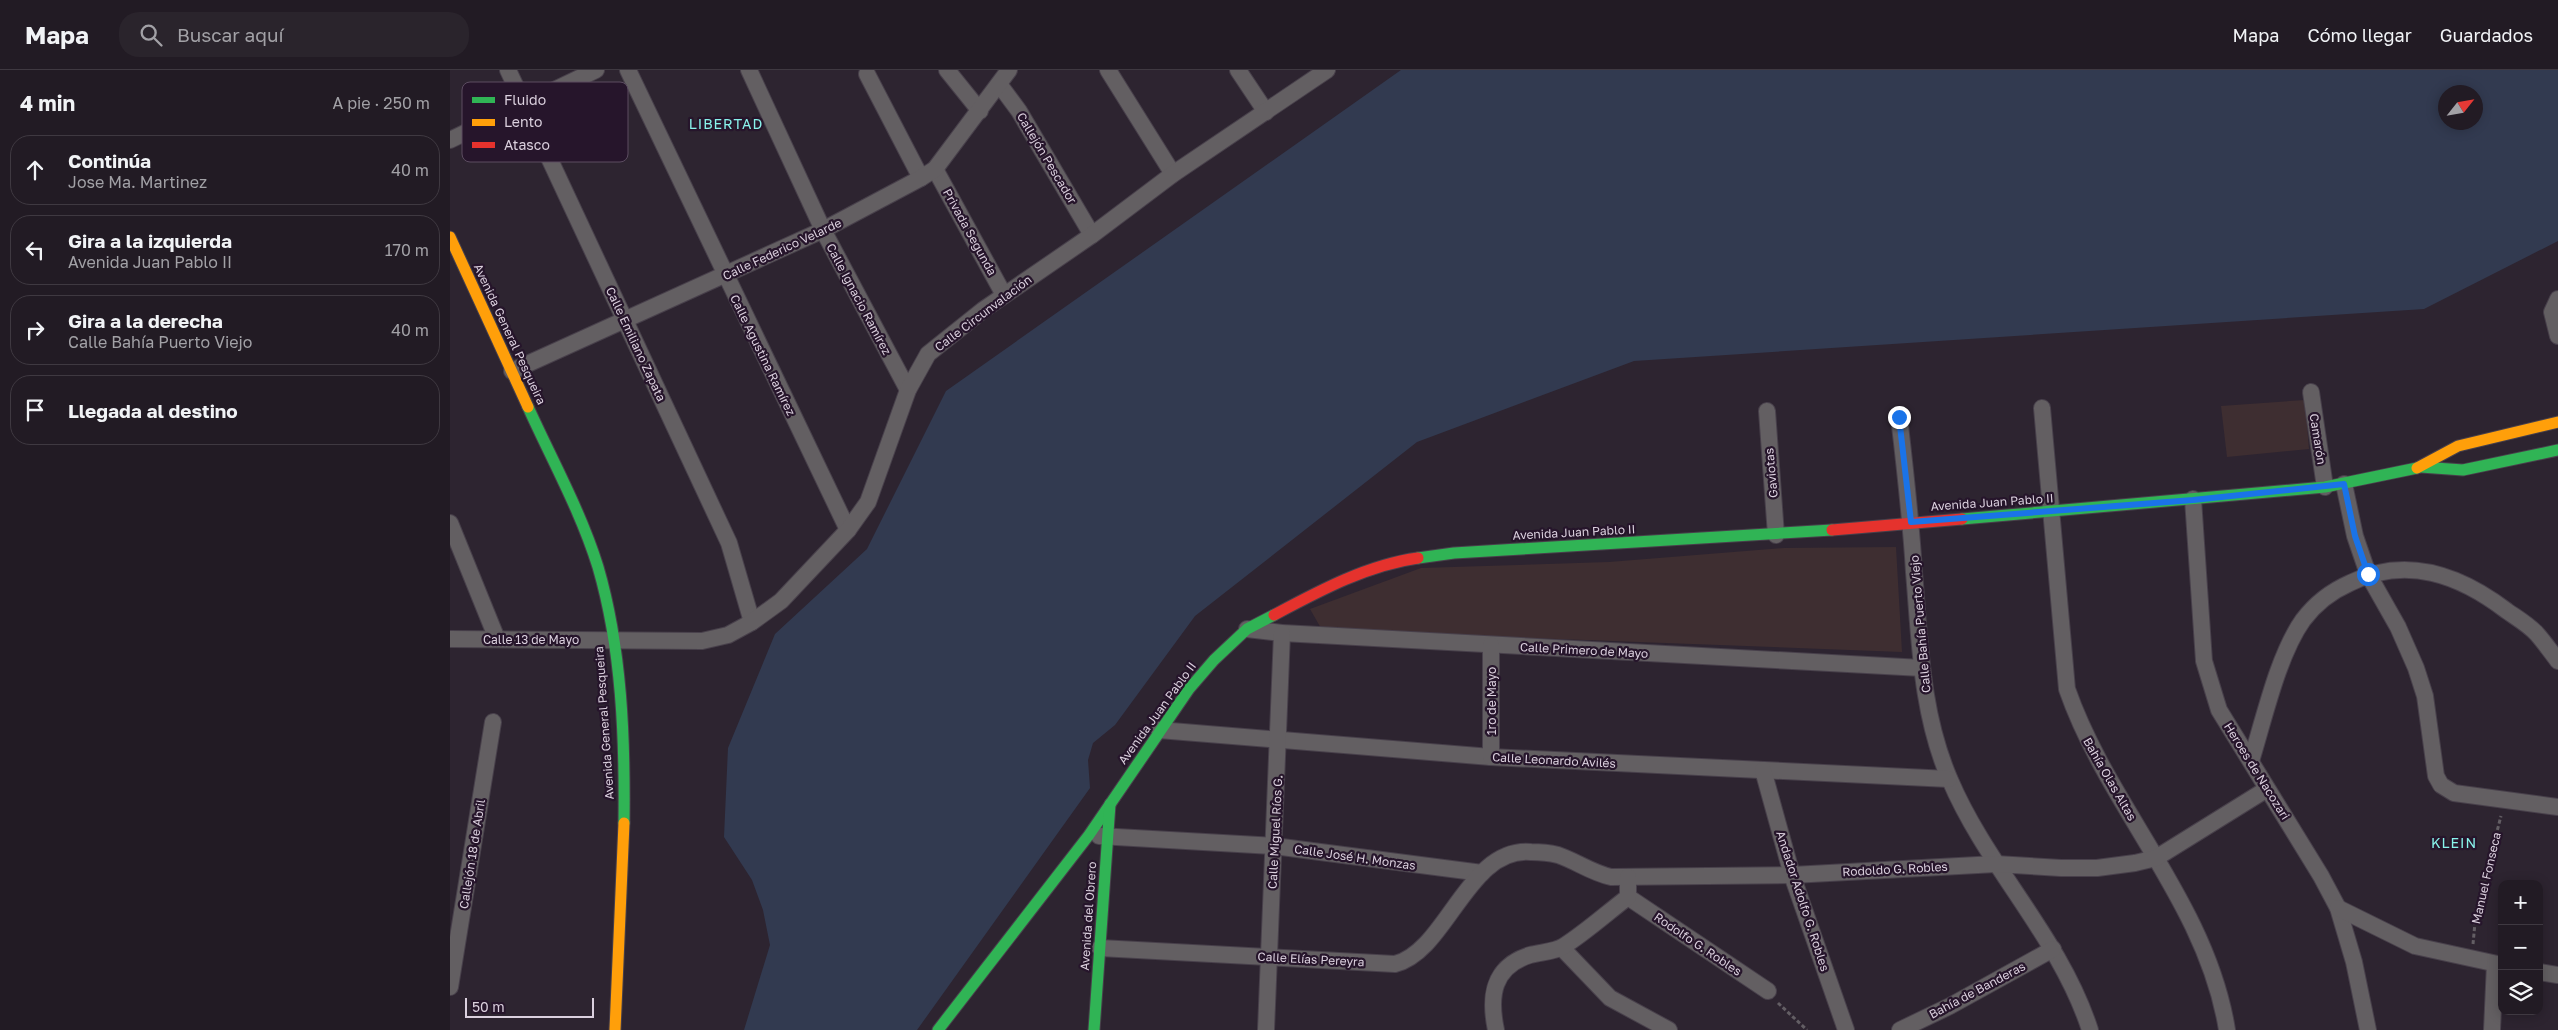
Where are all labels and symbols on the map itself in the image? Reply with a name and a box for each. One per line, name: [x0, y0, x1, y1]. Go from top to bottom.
legend: [462, 82, 628, 162]
north arrow: [2438, 85, 2483, 130]
text: Fluido: [504, 91, 546, 108]
street label: Callejón Pescador: [1014, 110, 1080, 207]
text: Lento: [504, 113, 542, 130]
district label: LIBERTAD: [689, 115, 763, 132]
text: Atasco: [504, 136, 550, 153]
street label: Privada Segunda: [940, 186, 1000, 278]
street label: Calle Federico Velarde: [720, 215, 844, 283]
street label: Calle Ignacio Ramírez: [823, 241, 895, 357]
street label: Avenida General Pesqueira: [471, 261, 549, 407]
street label: Calle Circunvalación: [932, 272, 1034, 354]
street label: Calle Emiliano Zapata: [603, 284, 669, 404]
street label: Calle Agustina Ramírez: [727, 292, 799, 418]
route end: [1888, 406, 1911, 429]
street label: Camarón: [2307, 412, 2329, 466]
street label: Gaviotas: [1761, 447, 1781, 499]
street label: Avenida Juan Pablo II: [1930, 490, 2054, 514]
street label: Avenida Juan Pablo II: [1512, 521, 1636, 543]
street label: Calle Bahía Puerto Viejo: [1907, 554, 1933, 694]
route start: [2357, 563, 2380, 586]
street label: Calle 13 de Mayo: [483, 632, 579, 647]
street label: Calle Primero de Mayo: [1519, 639, 1649, 661]
street label: Avenida General Pesqueira: [591, 646, 617, 800]
street label: Avenida Juan Pablo II: [1115, 659, 1199, 767]
street label: 1ro de Mayo: [1484, 667, 1499, 735]
street label: Heroes de Nacozari: [2221, 720, 2293, 822]
street label: Bahía Olas Altas: [2080, 735, 2140, 823]
street label: Calle Leonardo Avilés: [1492, 749, 1616, 771]
street label: Calle Miguel Ríos G.: [1265, 775, 1285, 889]
street label: Callejón 18 de Abril: [456, 798, 488, 910]
street label: Andador Adolfo G. Robles: [1773, 829, 1833, 973]
street label: Manuel Fonseca: [2468, 831, 2504, 925]
district label: KLEIN: [2431, 834, 2477, 851]
street label: Calle José H. Monzas: [1293, 841, 1417, 873]
street label: Rodoldo G. Robles: [1842, 859, 1948, 879]
street label: Avenida del Obrero: [1077, 861, 1099, 971]
street label: Rodolfo G. Robles: [1651, 909, 1745, 979]
street label: Calle Elías Pereyra: [1257, 949, 1365, 969]
street label: Bahía de Banderas: [1926, 958, 2028, 1022]
scale bar: [465, 995, 594, 1018]

